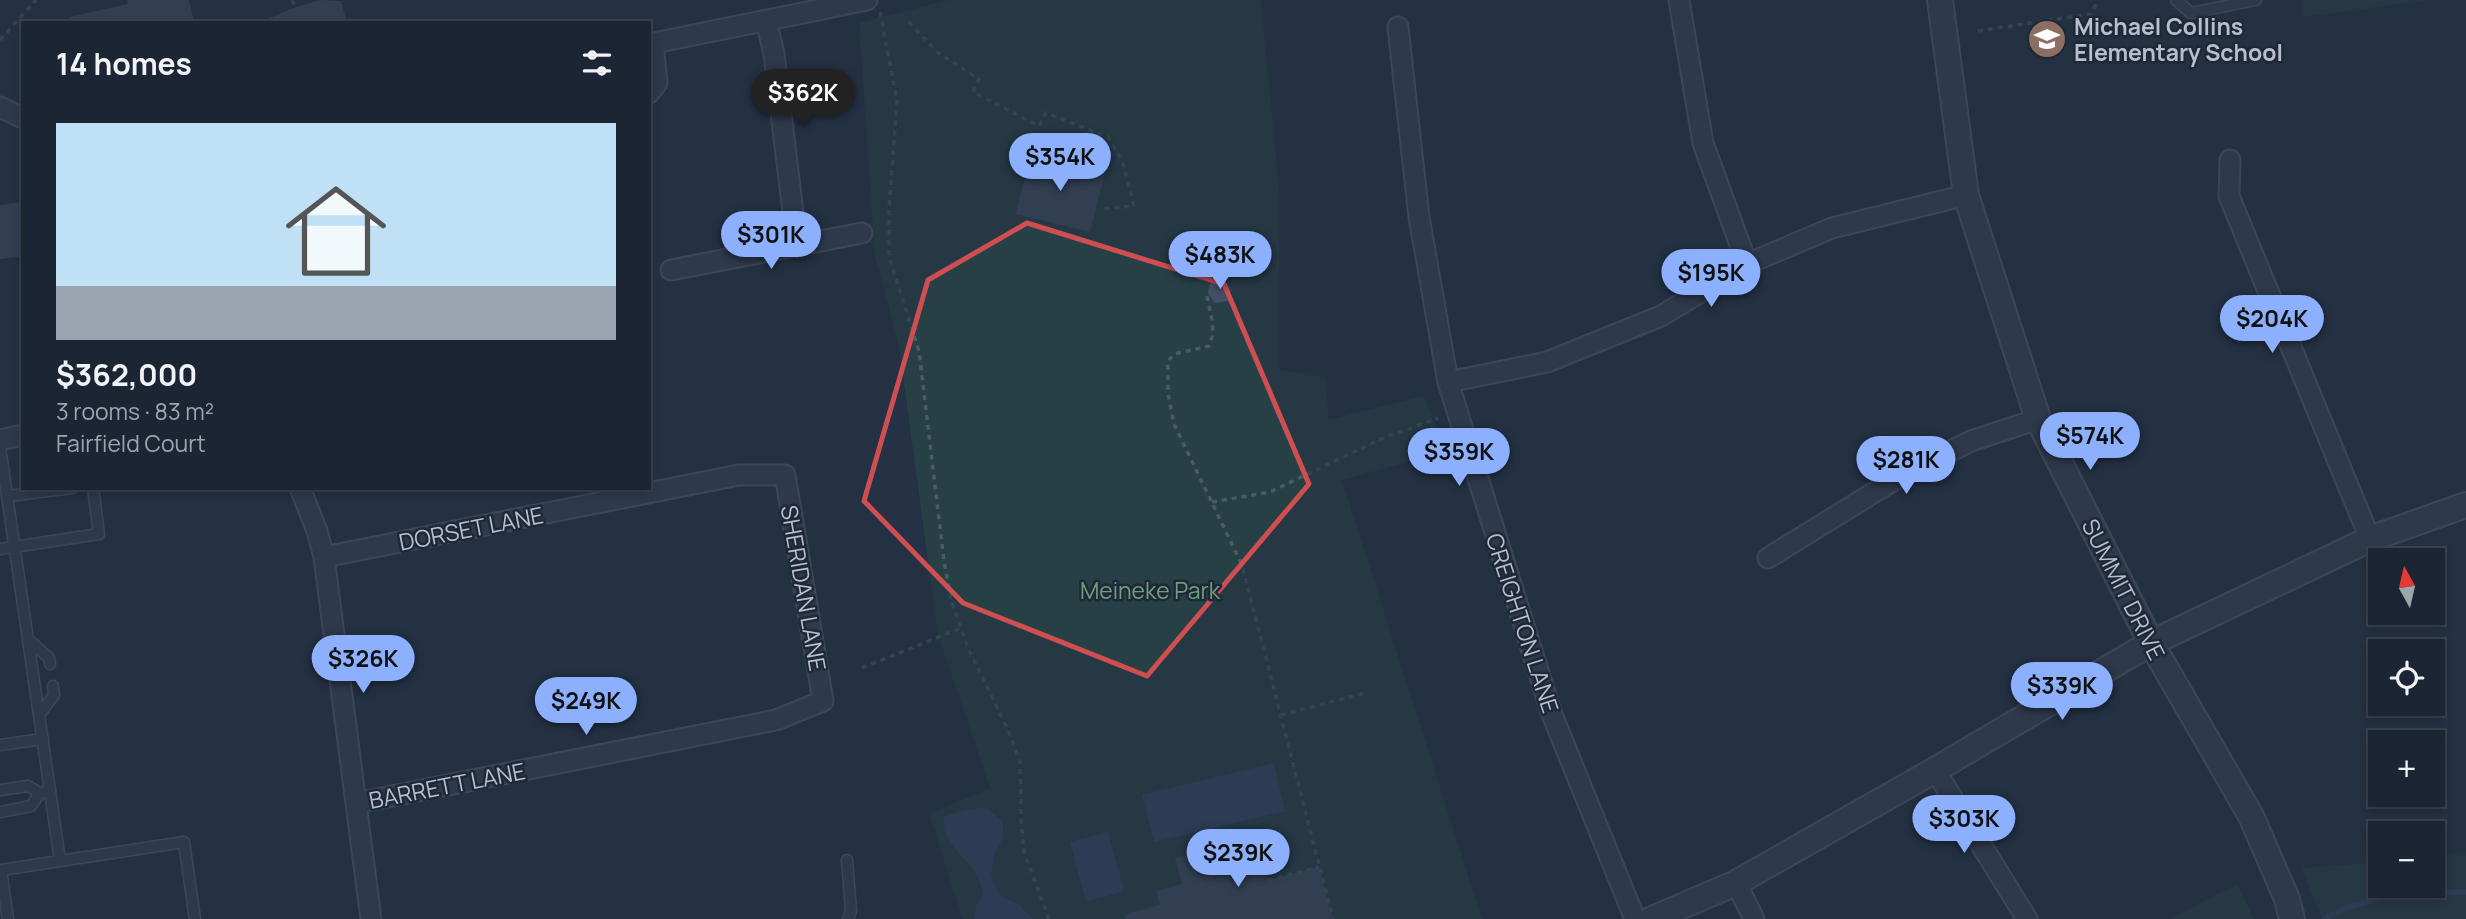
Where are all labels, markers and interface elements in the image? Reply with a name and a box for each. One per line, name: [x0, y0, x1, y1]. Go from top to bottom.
place label: Michael Collins Elementary School: [2074, 10, 2283, 68]
school or university icon: Michael Collins Elementary School: [2026, 18, 2068, 60]
text: 14 homes: [56, 43, 192, 84]
icon: filters: [578, 44, 616, 82]
pin: $362K: [754, 69, 852, 129]
text: $362K: [768, 76, 838, 108]
pin: $354K: [1011, 134, 1109, 193]
text: $354K: [1025, 140, 1095, 172]
icon: home: [273, 168, 399, 294]
pin: $301K: [722, 212, 820, 271]
text: $301K: [737, 218, 805, 250]
pin: $483K: [1171, 232, 1269, 291]
text: $483K: [1185, 238, 1255, 270]
pin: $195K: [1662, 250, 1760, 309]
text: $195K: [1677, 256, 1745, 288]
pin: $204K: [2223, 296, 2321, 355]
text: $204K: [2236, 302, 2308, 334]
text: $362,000: [56, 354, 197, 395]
text: 3 rooms · 83 m²: [56, 395, 214, 427]
pin: $574K: [2041, 412, 2139, 472]
text: $574K: [2056, 419, 2124, 451]
text: Fairfield Court: [56, 427, 206, 459]
pin: $359K: [1410, 428, 1508, 488]
text: $359K: [1424, 435, 1494, 467]
pin: $281K: [1857, 436, 1955, 496]
text: $281K: [1872, 443, 1940, 475]
street label: DORSET LANE: [396, 498, 546, 558]
street label: SHERIDAN LANE: [774, 503, 834, 673]
street label: SUMMIT DRIVE: [2075, 513, 2173, 665]
street label: CREIGHTON LANE: [1479, 529, 1567, 717]
north arrow: [2368, 548, 2445, 625]
map controls: [2368, 548, 2445, 898]
park label: Meineke Park: [1080, 574, 1221, 606]
pin: $326K: [314, 636, 412, 695]
button: locate: [2368, 639, 2445, 716]
text: $326K: [328, 642, 398, 674]
pin: $339K: [2013, 662, 2111, 722]
text: $339K: [2027, 669, 2097, 701]
pin: $249K: [537, 678, 635, 737]
text: $249K: [551, 684, 621, 716]
button: +: [2368, 730, 2445, 807]
street label: BARRETT LANE: [366, 754, 528, 816]
pin: $303K: [1915, 796, 2013, 855]
text: $303K: [1928, 802, 2000, 834]
button: −: [2368, 821, 2445, 898]
pin: $239K: [1189, 830, 1287, 889]
text: $239K: [1203, 836, 1273, 868]

